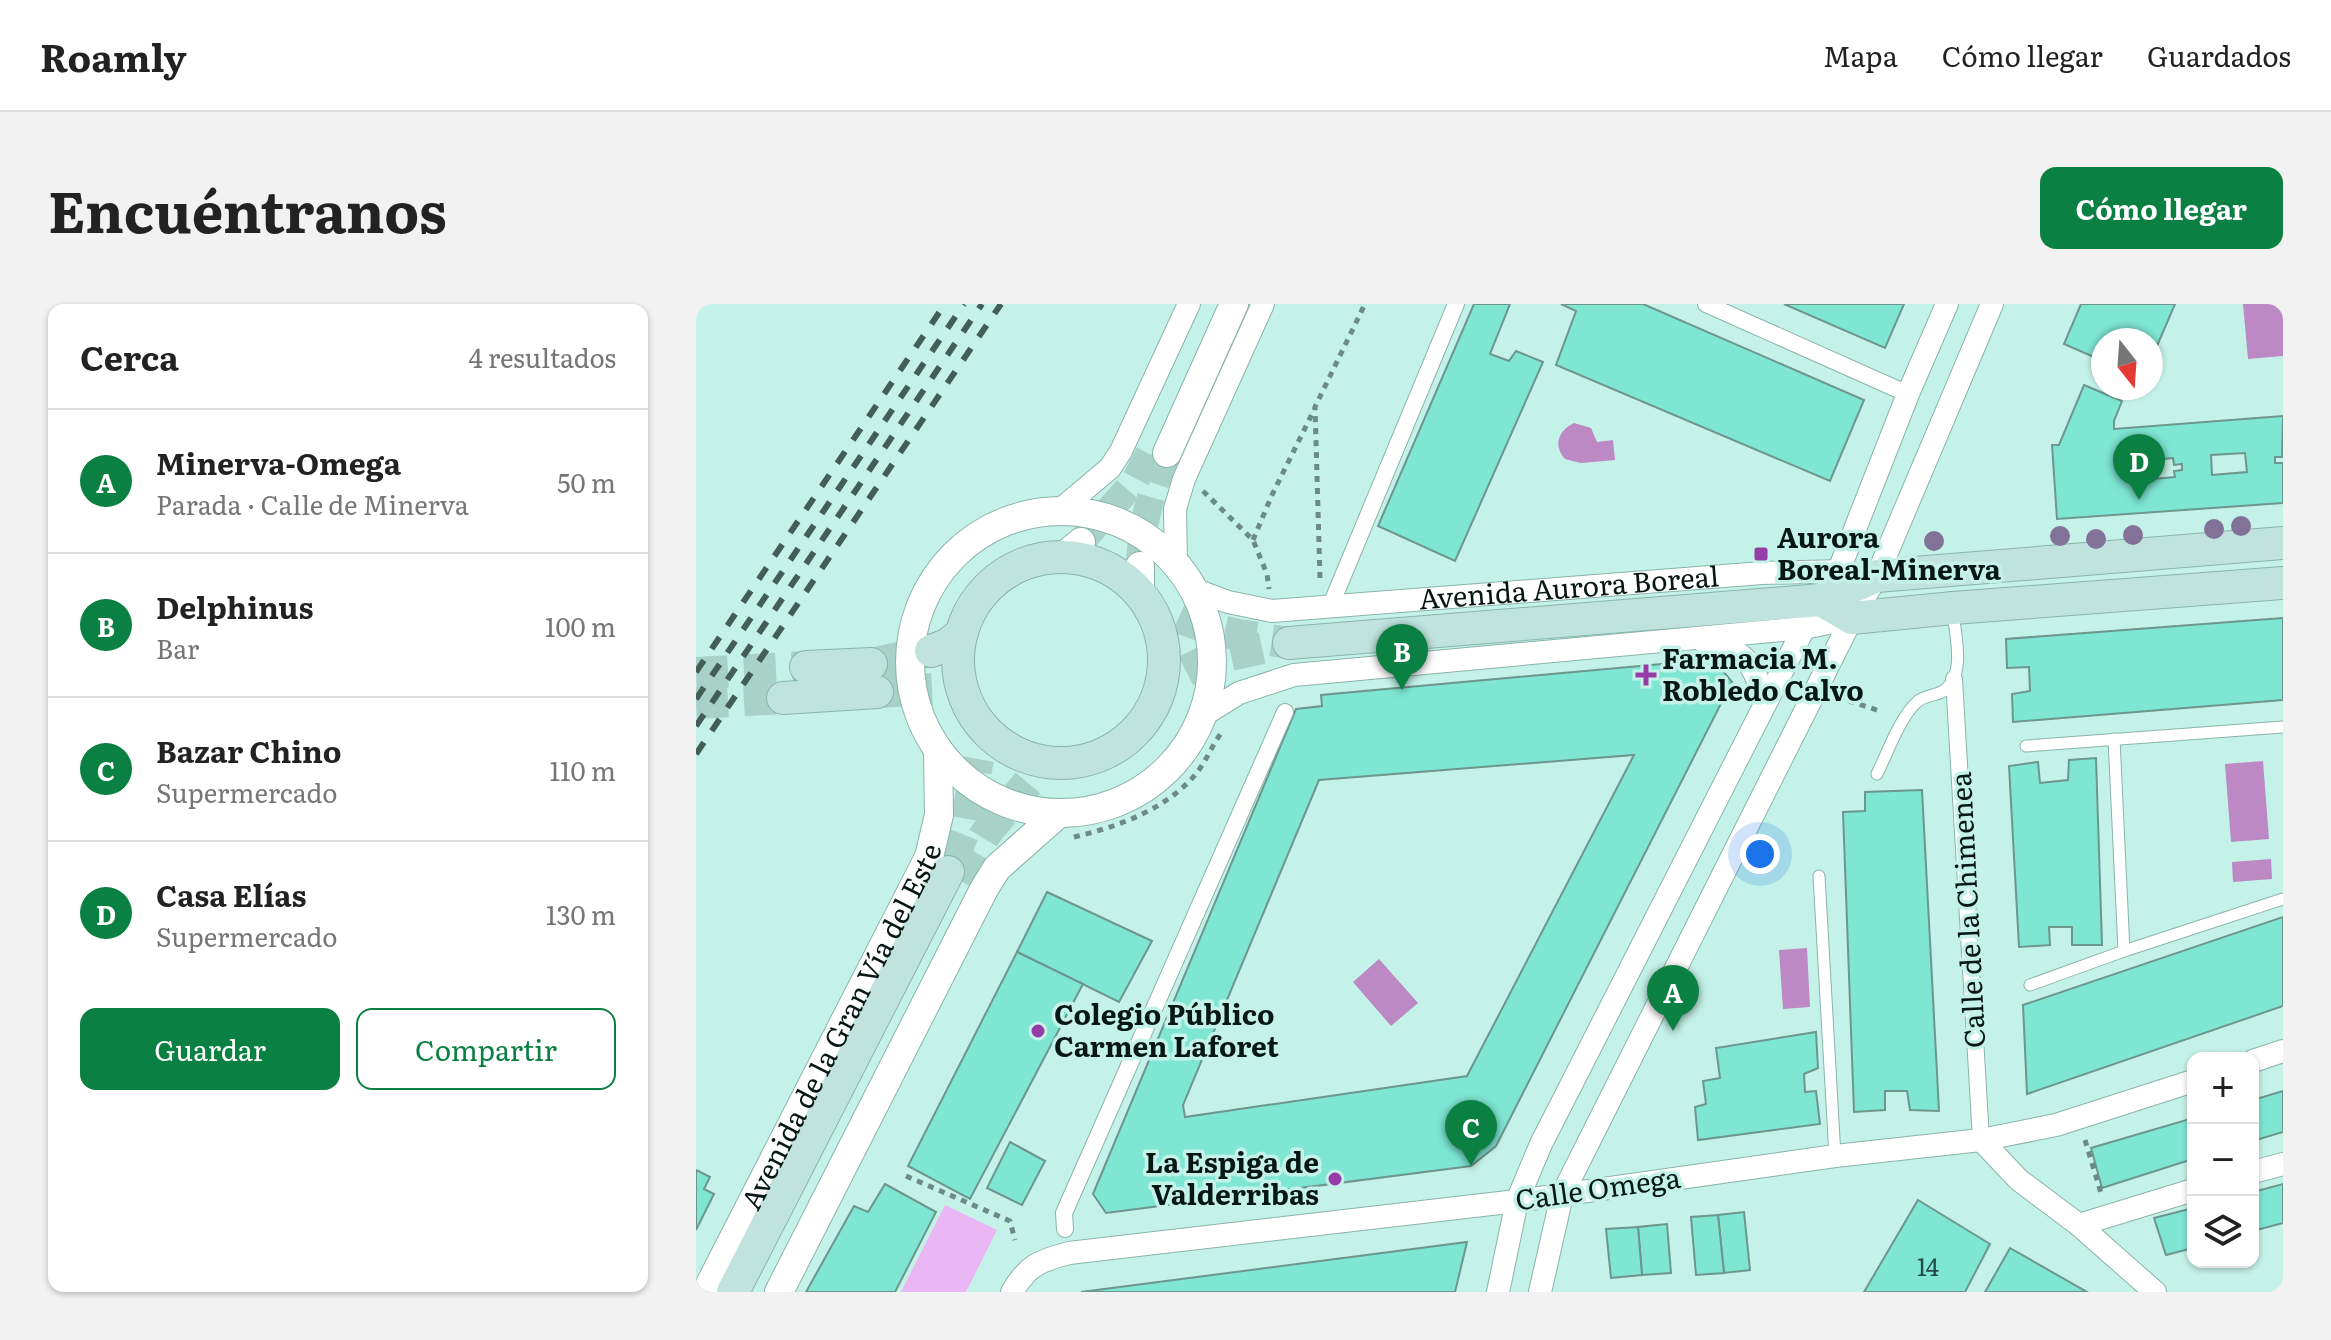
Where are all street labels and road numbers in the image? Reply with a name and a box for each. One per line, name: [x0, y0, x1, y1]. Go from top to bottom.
street label: Avenida Aurora Boreal: [1417, 553, 1720, 619]
street label: Calle de la Chimenea: [1938, 771, 1994, 1049]
street label: Avenida de la Gran Vía del Este: [729, 840, 950, 1216]
street label: Calle Omega: [1512, 1155, 1683, 1219]

